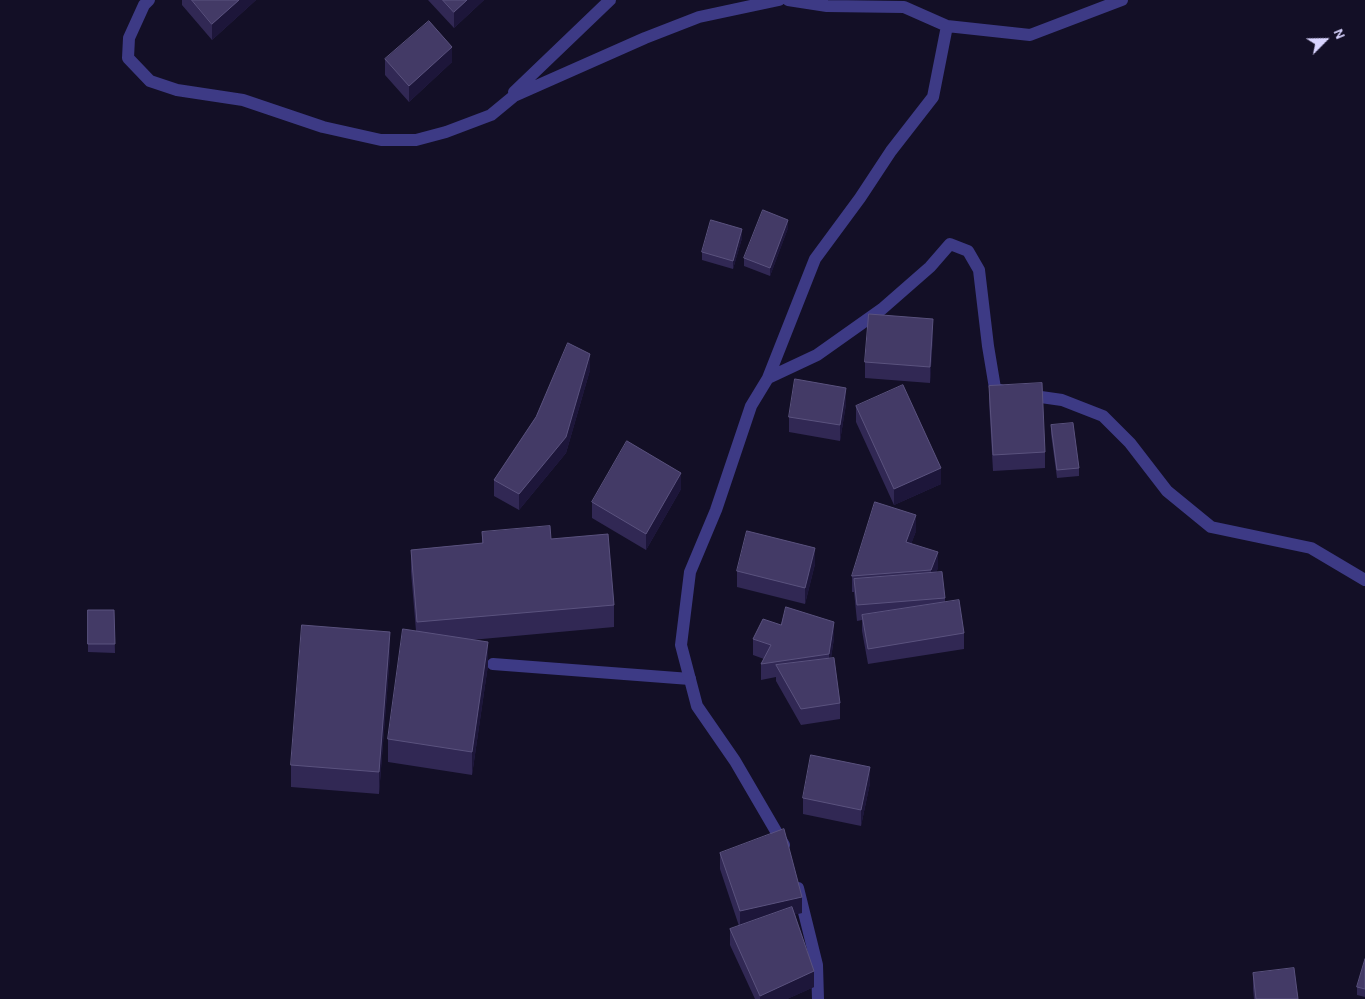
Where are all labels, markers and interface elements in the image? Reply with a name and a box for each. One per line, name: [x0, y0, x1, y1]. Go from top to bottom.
north arrow: [1300, 15, 1350, 65]
text: N: [1329, 26, 1349, 42]

